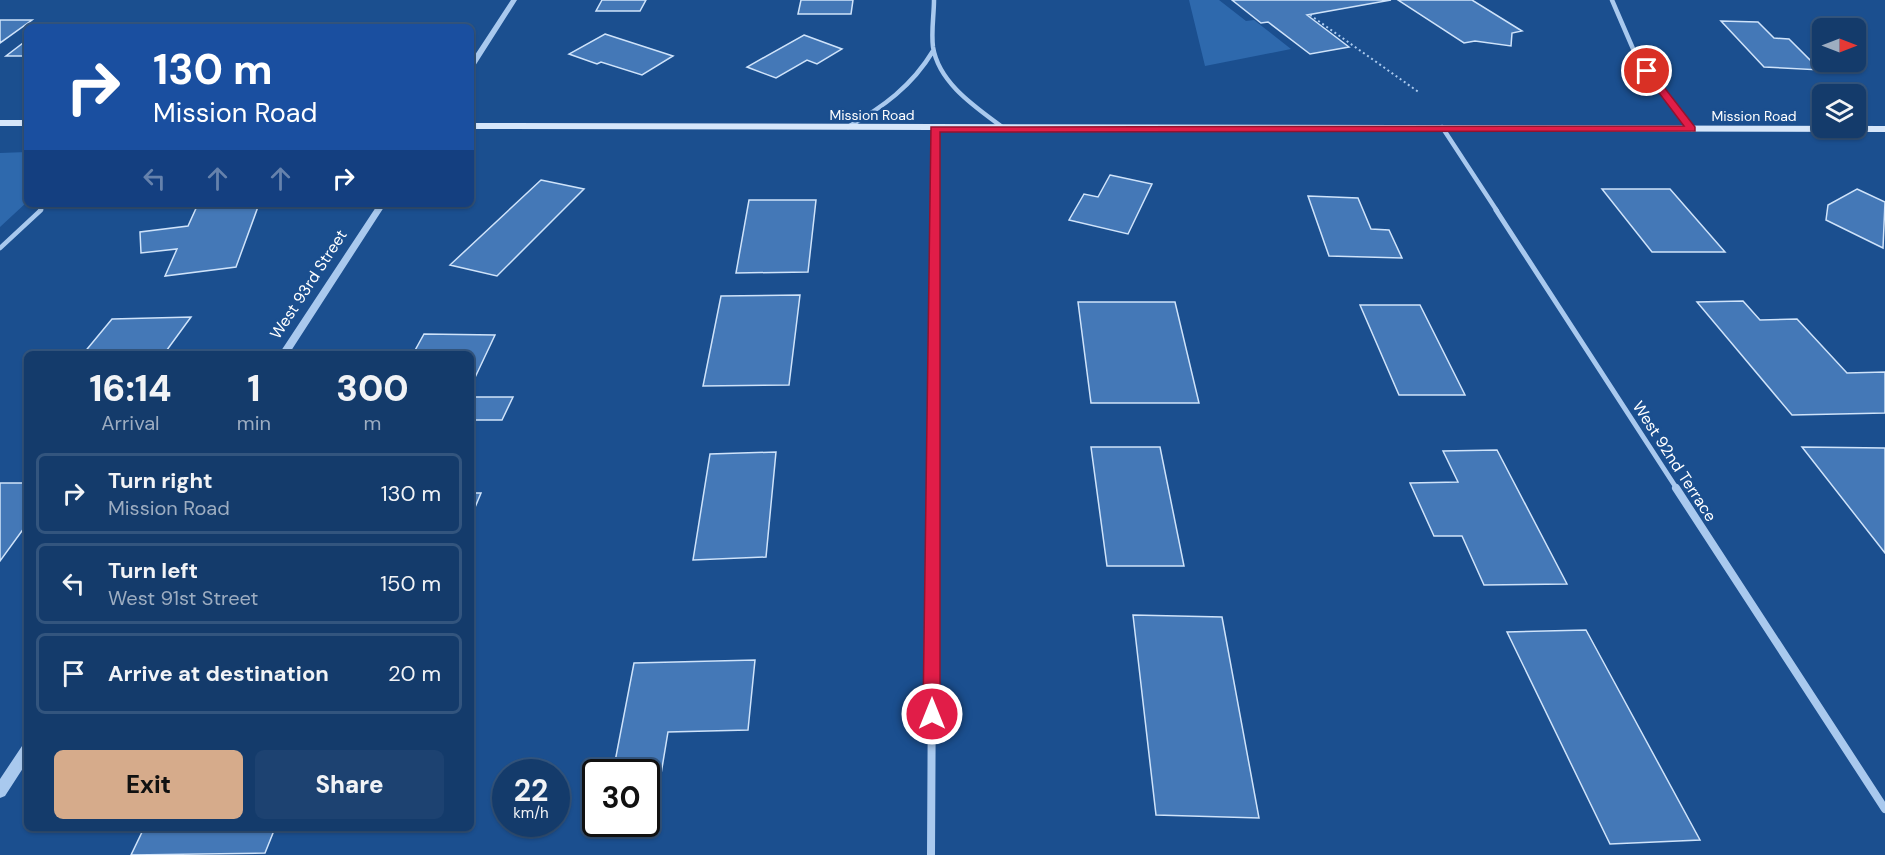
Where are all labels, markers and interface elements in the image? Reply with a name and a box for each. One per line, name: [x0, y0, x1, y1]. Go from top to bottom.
north arrow: [1812, 18, 1866, 72]
map controls: [1812, 18, 1866, 138]
text: 130 m: [153, 42, 273, 97]
pin: [1621, 45, 1672, 96]
icon: right: [54, 48, 132, 126]
icon: arrive: [1630, 54, 1663, 87]
button: layers: [1812, 84, 1866, 138]
text: Mission Road: [153, 95, 317, 130]
street label: Mission Road: [829, 106, 915, 124]
street label: Mission Road: [1711, 107, 1797, 125]
icon: left: [138, 162, 171, 195]
icon: ahead: [201, 162, 234, 195]
icon: ahead: [264, 162, 297, 195]
icon: right: [327, 162, 360, 195]
street label: West 93rd Street: [265, 226, 352, 343]
text: 16:14: [89, 365, 172, 412]
text: 1: [247, 365, 261, 412]
text: 300: [336, 365, 409, 412]
street label: West 92nd Terrace: [1628, 397, 1721, 526]
text: Arrival: [101, 410, 160, 436]
text: min: [237, 410, 271, 436]
text: m: [364, 410, 381, 436]
text: Turn right: [108, 466, 213, 495]
icon: right: [57, 477, 90, 510]
text: 130 m: [381, 479, 441, 508]
text: Mission Road: [108, 495, 230, 521]
text: Turn left: [108, 556, 198, 585]
icon: left: [57, 567, 90, 600]
text: 150 m: [380, 569, 441, 598]
text: West 91st Street: [108, 585, 258, 611]
icon: arrive: [57, 657, 90, 690]
text: Arrive at destination: [108, 659, 329, 688]
text: 20 m: [388, 659, 441, 688]
position arrow: [900, 682, 964, 746]
button: Exit: [54, 750, 243, 819]
button: Share: [255, 750, 444, 819]
speed limit sign: 30: [582, 759, 660, 837]
text: 22: [514, 771, 548, 810]
text: km/h: [513, 803, 549, 823]

